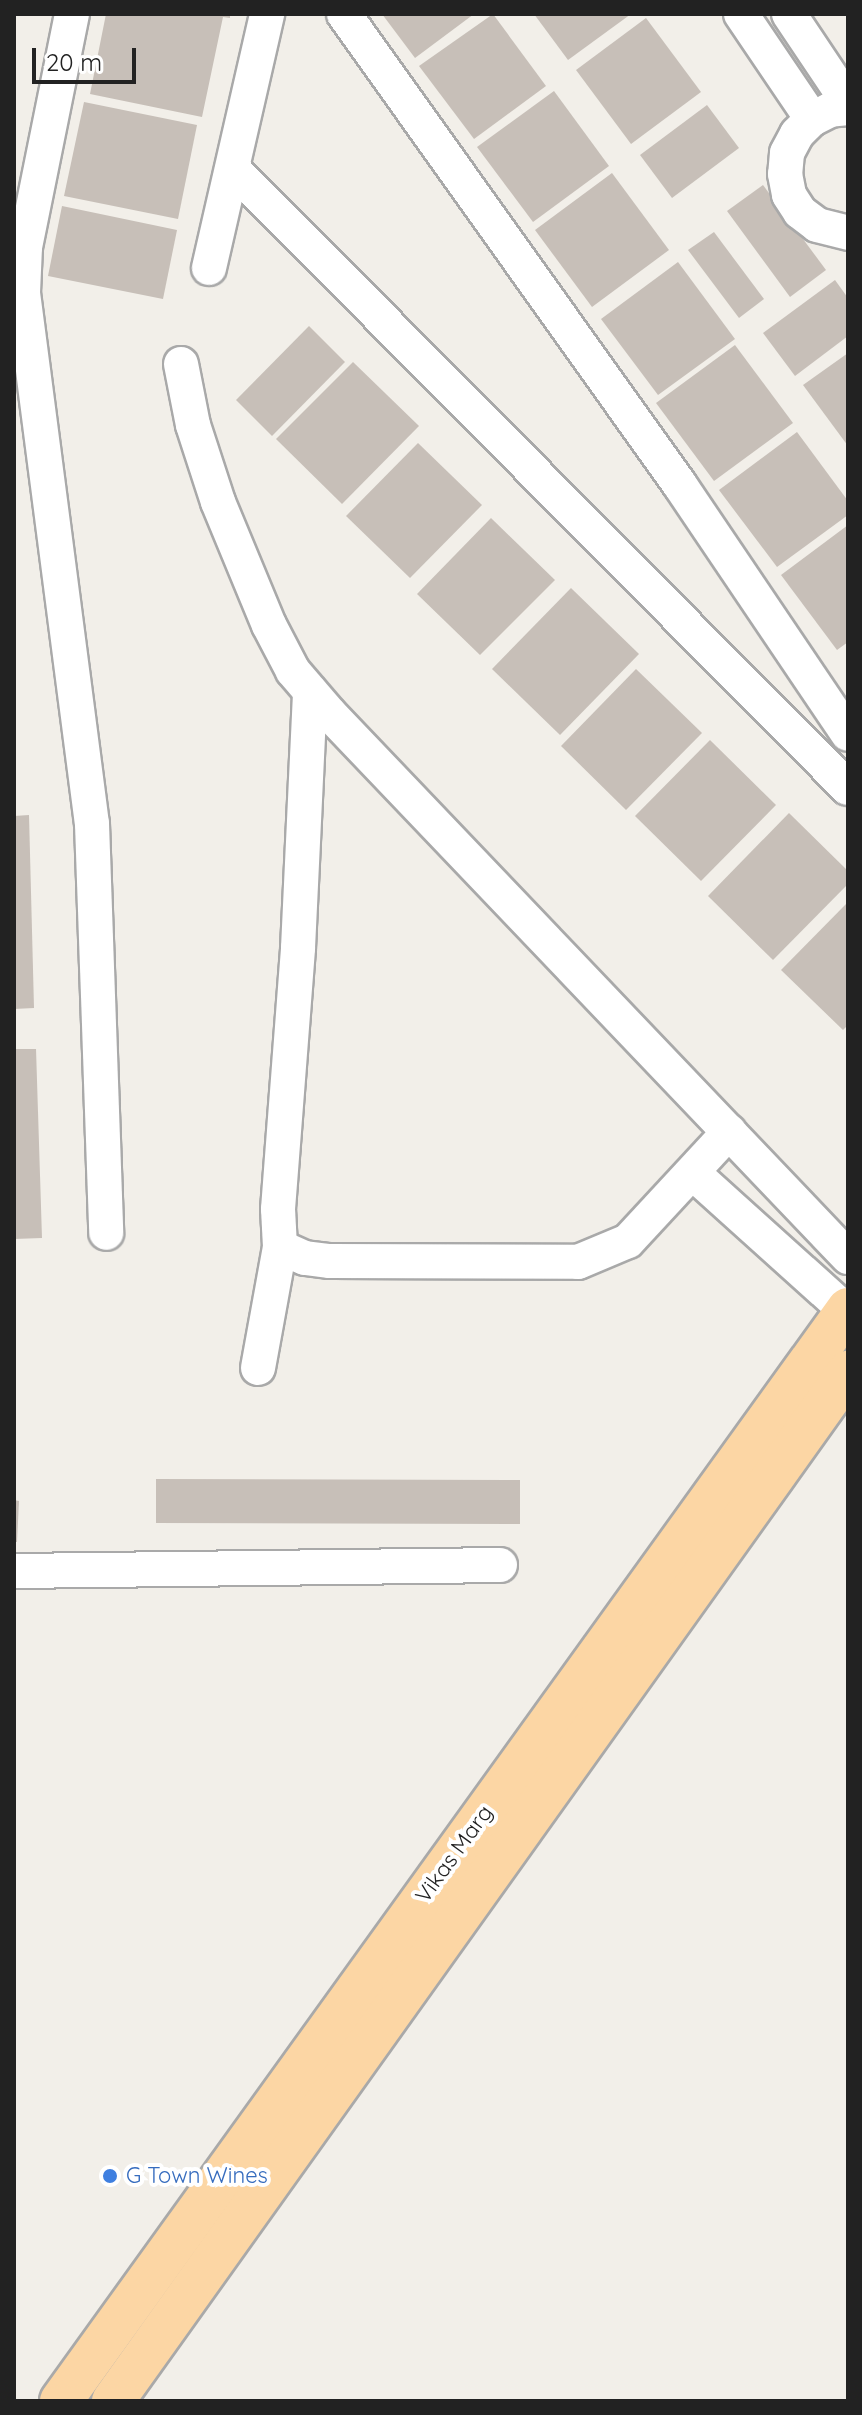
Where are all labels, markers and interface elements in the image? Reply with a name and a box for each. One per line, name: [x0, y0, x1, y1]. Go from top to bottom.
scale bar: [36, 32, 140, 82]
text: 20 m: [46, 47, 102, 77]
street label: Vikas Marg: [410, 1800, 498, 1908]
place label: G Town Wines: [126, 2163, 268, 2189]
marker: G Town Wines: [101, 2167, 119, 2185]

